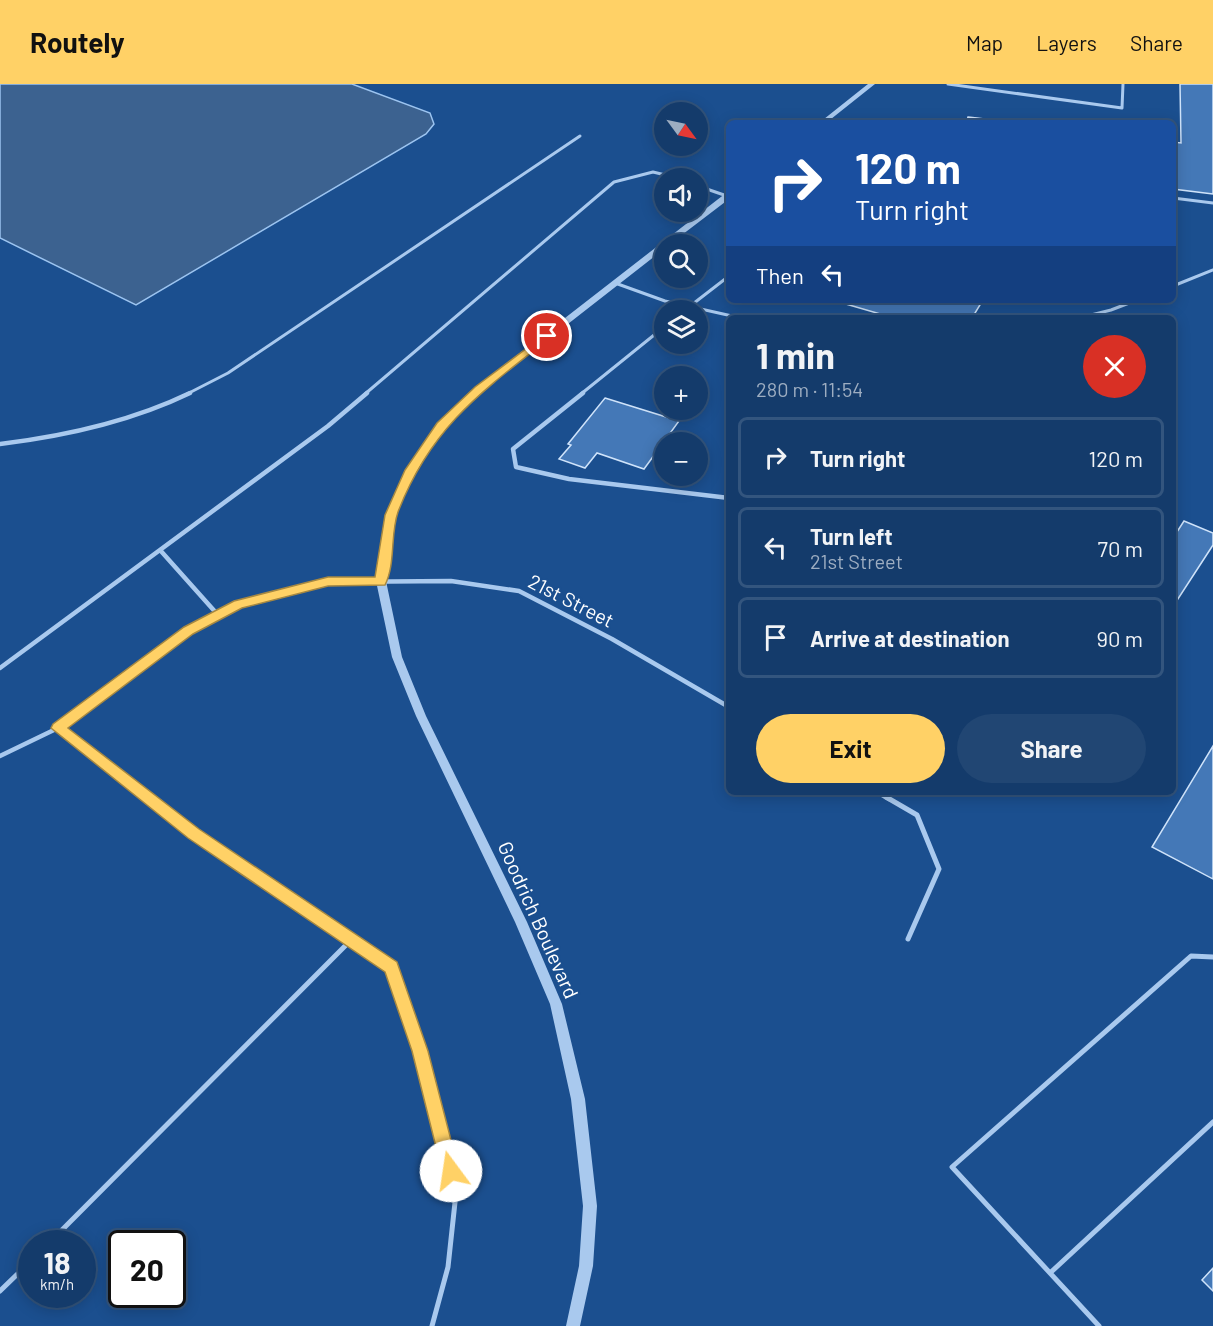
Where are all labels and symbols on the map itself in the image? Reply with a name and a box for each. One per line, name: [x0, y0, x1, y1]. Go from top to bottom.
north arrow: [654, 102, 708, 156]
pin: [521, 310, 572, 361]
street label: 21st Street: [525, 568, 618, 632]
street label: Goodrich Boulevard: [494, 837, 584, 1002]
position arrow: [419, 1139, 483, 1203]
speed limit sign: 20: [108, 1230, 186, 1308]

